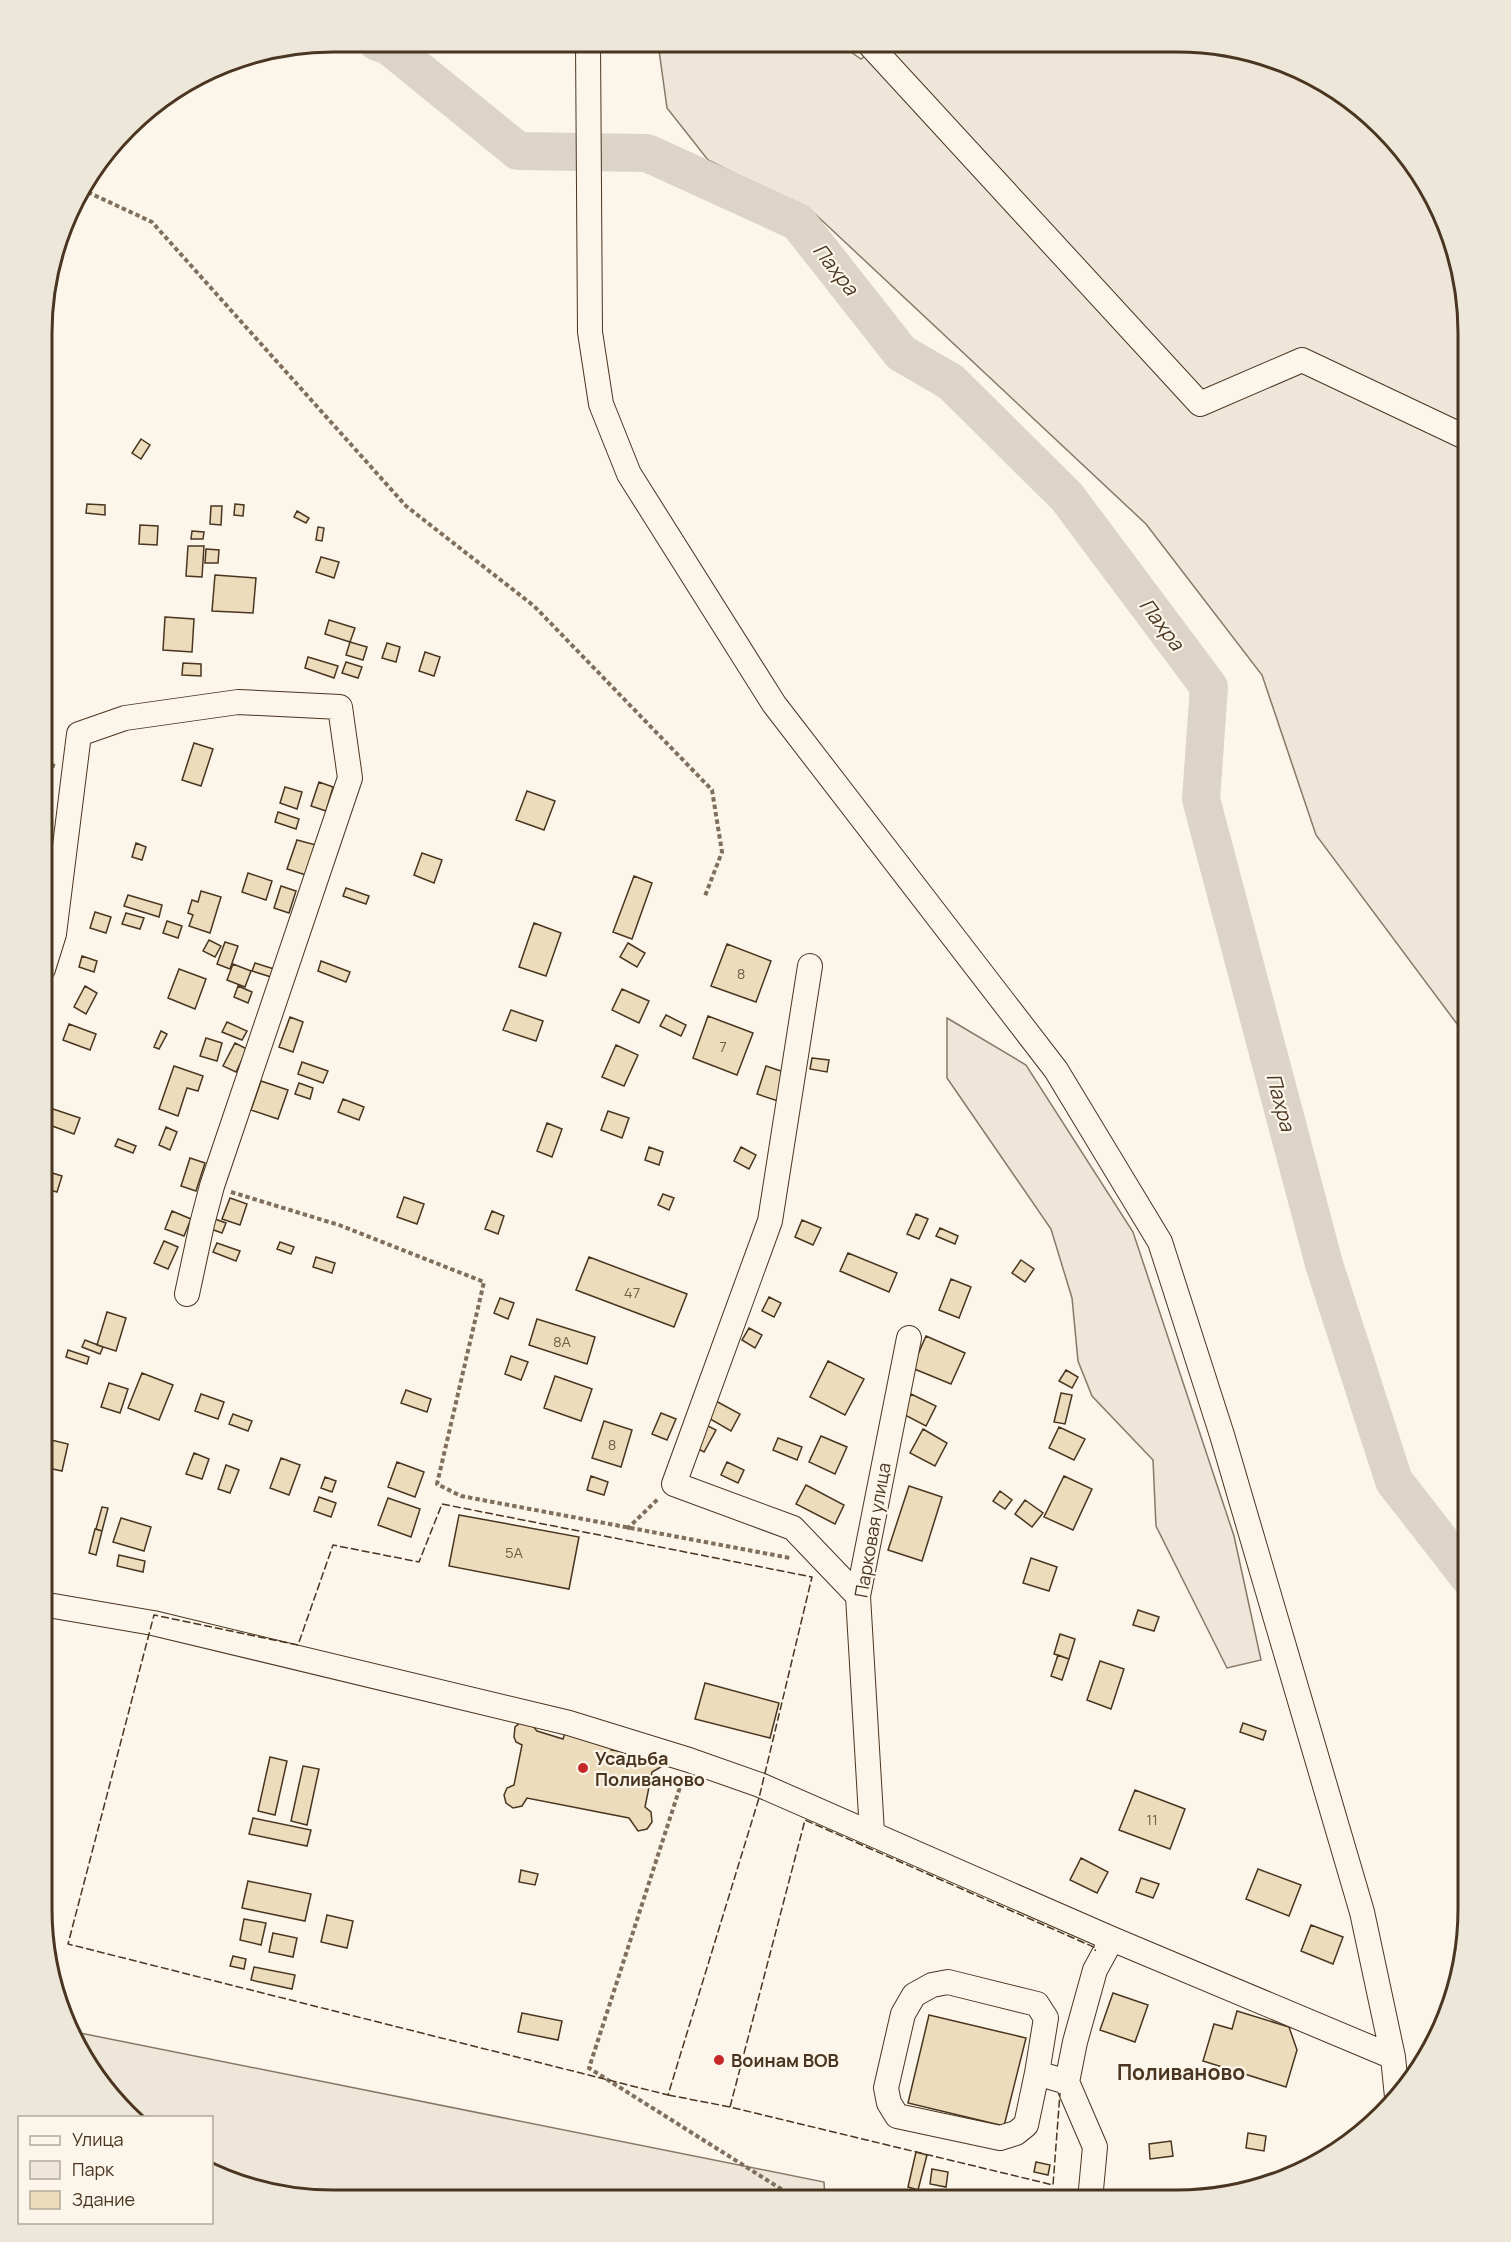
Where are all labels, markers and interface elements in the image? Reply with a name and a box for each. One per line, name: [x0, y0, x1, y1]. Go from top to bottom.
water label: Пахра: [807, 238, 865, 301]
water label: Пахра: [1134, 593, 1191, 656]
house number: 8: [737, 963, 745, 984]
house number: 7: [719, 1036, 727, 1057]
water label: Пахра: [1260, 1070, 1302, 1135]
house number: 47: [624, 1282, 640, 1303]
house number: 8А: [553, 1331, 572, 1352]
house number: 8: [608, 1434, 616, 1455]
street label: Парковая улица: [848, 1461, 896, 1599]
house number: 5А: [505, 1542, 524, 1563]
place label: Усадьба Поливаново: [595, 1746, 705, 1791]
marker: Усадьба Поливаново: [576, 1761, 590, 1775]
house number: 11: [1146, 1809, 1158, 1830]
place label: Воинам ВОВ: [731, 2048, 839, 2072]
marker: Воинам ВОВ: [712, 2053, 726, 2067]
district label: Поливаново: [1117, 2058, 1245, 2086]
legend: [18, 2116, 213, 2224]
text: Улица: [72, 2127, 124, 2151]
text: Парк: [72, 2157, 115, 2181]
text: Здание: [72, 2187, 135, 2211]

